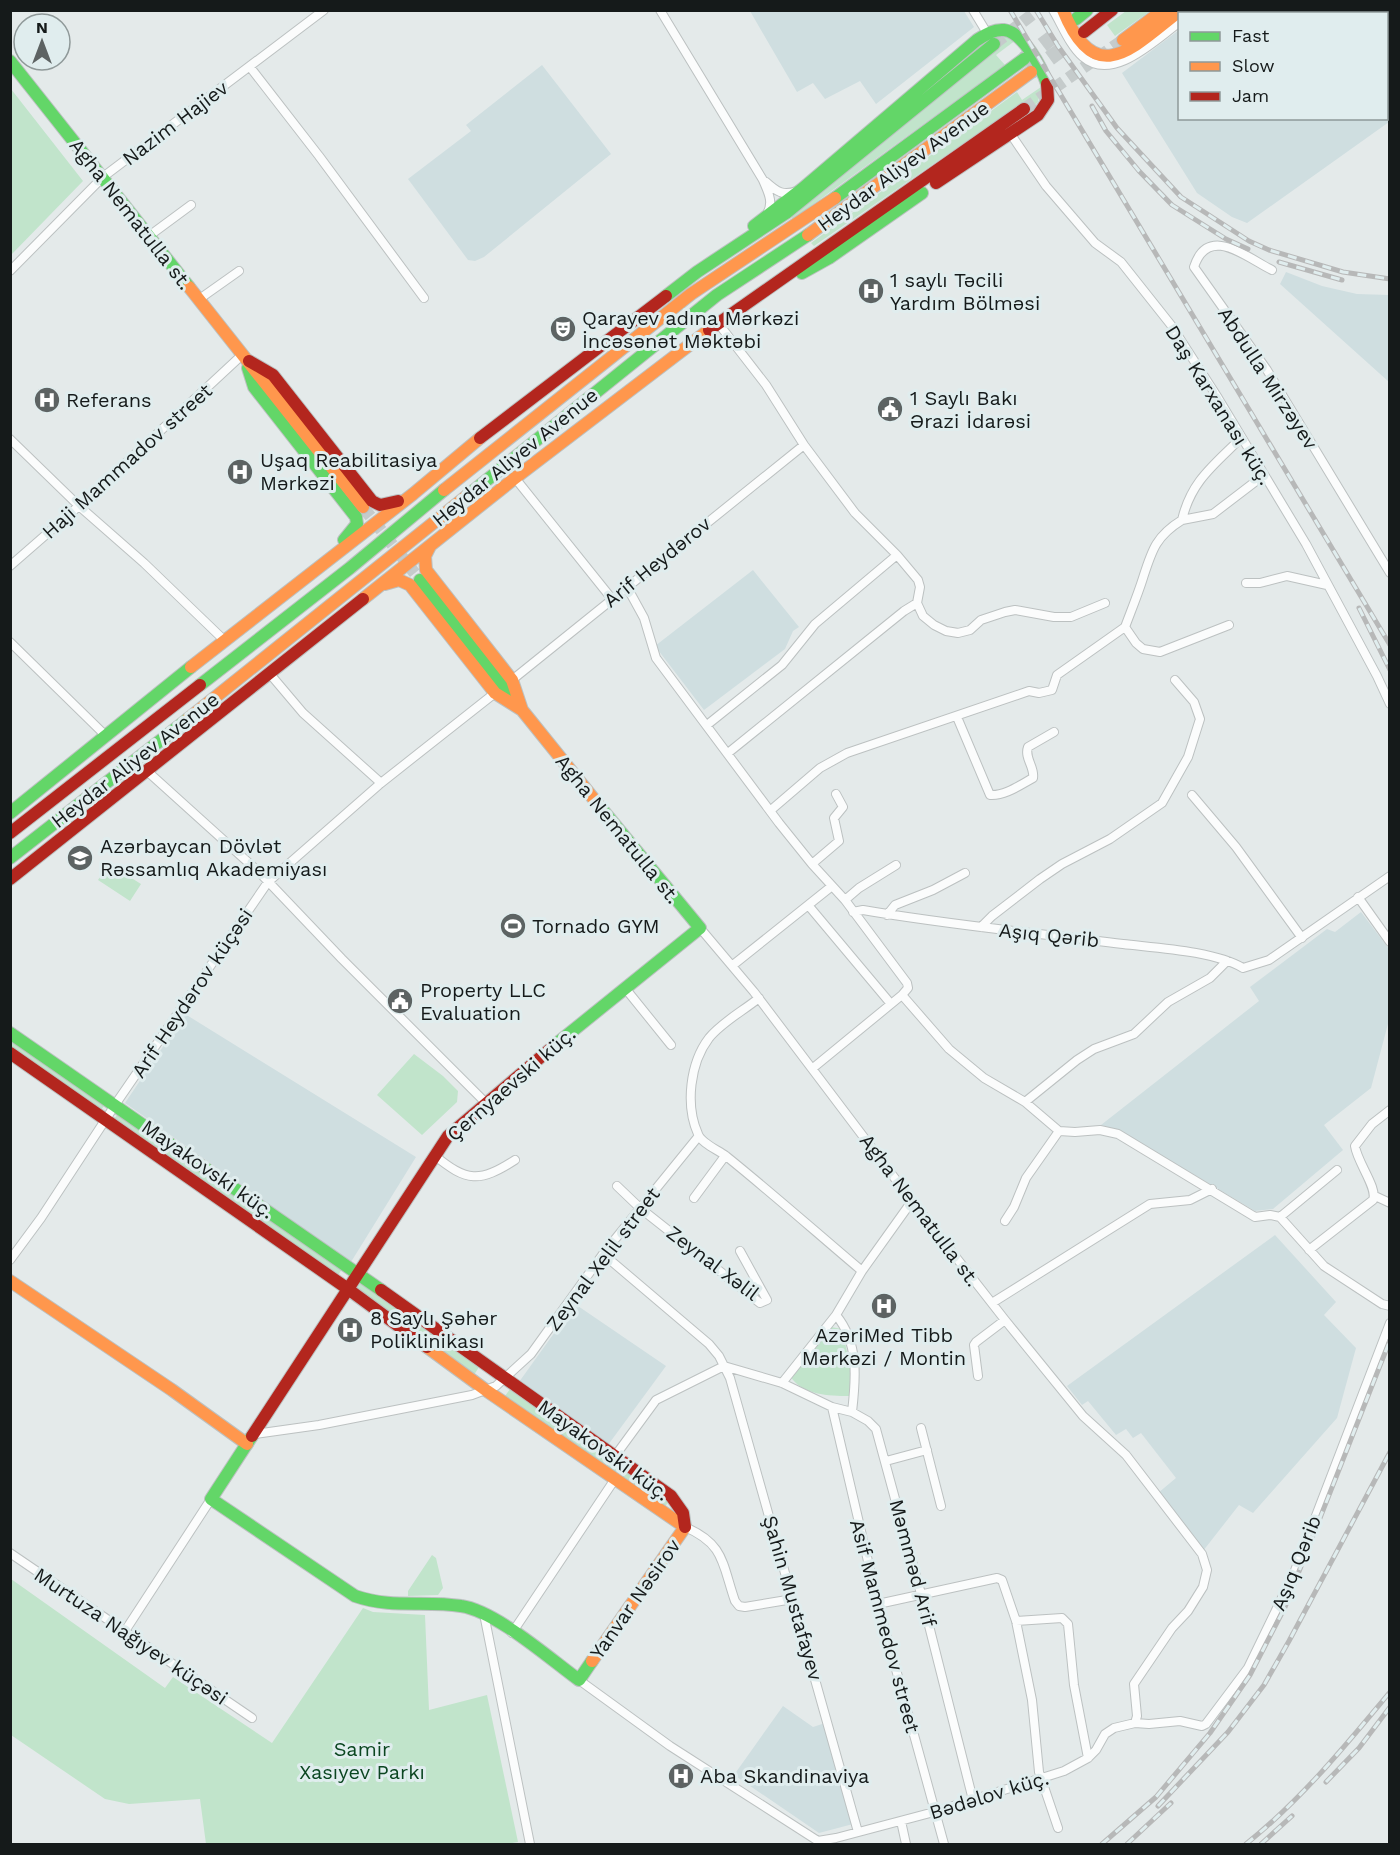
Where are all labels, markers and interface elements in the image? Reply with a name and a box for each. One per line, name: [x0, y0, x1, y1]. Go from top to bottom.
north arrow: [12, 12, 72, 72]
legend: [1178, 12, 1388, 120]
text: N: [36, 18, 48, 37]
text: Fast: [1232, 25, 1270, 46]
text: Slow: [1232, 55, 1275, 76]
street label: Nazim Hajiev: [117, 75, 233, 170]
text: Jam: [1232, 85, 1269, 106]
street label: Heydar Aliyev Avenue: [812, 96, 994, 236]
street label: Agha Nematulla st.: [65, 134, 197, 294]
place label: 1 saylı Təcili Yardım Bölməsi: [890, 268, 1040, 315]
hospital icon: 1 saylı Təcili Yardım Bölməsi: [856, 276, 886, 306]
street label: Abdulla Mirzəyev: [1213, 302, 1323, 454]
place label: Qarayev adına Mərkəzi İncəsənət Məktəbi: [582, 306, 799, 353]
theatre icon: Qarayev adına Mərkəzi İncəsənət Məktəbi: [548, 314, 578, 344]
street label: Daş Karxanası küç.: [1160, 321, 1278, 489]
street label: Haji Mammadov street: [37, 378, 217, 544]
street label: Heydar Aliyev Avenue: [427, 383, 603, 531]
hospital icon: Referans: [32, 385, 62, 415]
place label: 1 Saylı Bakı Ərazi İdarəsi: [910, 386, 1031, 433]
place label: Referans: [66, 388, 152, 412]
public building icon: 1 Saylı Bakı Ərazi İdarəsi: [875, 394, 905, 424]
place label: Uşaq Reabilitasiya Mərkəzi: [260, 448, 437, 495]
hospital icon: Uşaq Reabilitasiya Mərkəzi: [225, 457, 255, 487]
street label: Arif Heydərov: [599, 511, 716, 612]
street label: Heydar Aliyev Avenue: [46, 687, 224, 833]
street label: Agha Nematulla st.: [551, 750, 685, 908]
place label: Azərbaycan Dövlət Rəssamlıq Akademiyası: [100, 834, 327, 881]
school or university icon: Azərbaycan Dövlət Rəssamlıq Akademiyası: [65, 843, 95, 873]
street label: Arif Heydərov küçəsi: [126, 904, 258, 1082]
sports icon: Tornado GYM: [498, 911, 528, 941]
place label: Tornado GYM: [532, 914, 660, 938]
street label: Aşıq Qərib: [998, 918, 1100, 952]
place label: Property LLC Evaluation: [420, 978, 546, 1025]
public building icon: Property LLC Evaluation: [385, 986, 415, 1016]
street label: Çernyaevski küç.: [442, 1022, 580, 1146]
street label: Mayakovski küç.: [137, 1114, 279, 1224]
street label: Agha Nematulla st.: [855, 1129, 985, 1291]
street label: Zeynal Xelil street: [541, 1182, 665, 1336]
street label: Zeynal Xəlil: [662, 1220, 764, 1306]
hospital icon: AzəriMed Tibb Mərkəzi / Montin: [869, 1291, 899, 1321]
place label: 8 Saylı Şəhər Poliklinikası: [370, 1306, 497, 1353]
hospital icon: 8 Saylı Şəhər Poliklinikası: [335, 1315, 365, 1345]
place label: AzəriMed Tibb Mərkəzi / Montin: [802, 1323, 966, 1370]
street label: Mayakovski küç.: [534, 1394, 674, 1506]
street label: Məmməd Arif: [884, 1497, 942, 1630]
street label: Aşıq Qərib: [1266, 1512, 1326, 1614]
street label: Şahin Mustafayev: [758, 1513, 828, 1684]
street label: Asif Mammedov street: [845, 1517, 925, 1736]
street label: Yanvar Nəsirov: [585, 1534, 686, 1664]
street label: Murtuza Nağıyev küçəsi: [30, 1562, 232, 1710]
park label: Samir Xasıyev Parkı: [299, 1737, 425, 1784]
hospital icon: Aba Skandinaviya: [666, 1761, 696, 1791]
place label: Aba Skandinaviya: [700, 1764, 869, 1788]
street label: Bədəlov küç.: [926, 1765, 1052, 1825]

